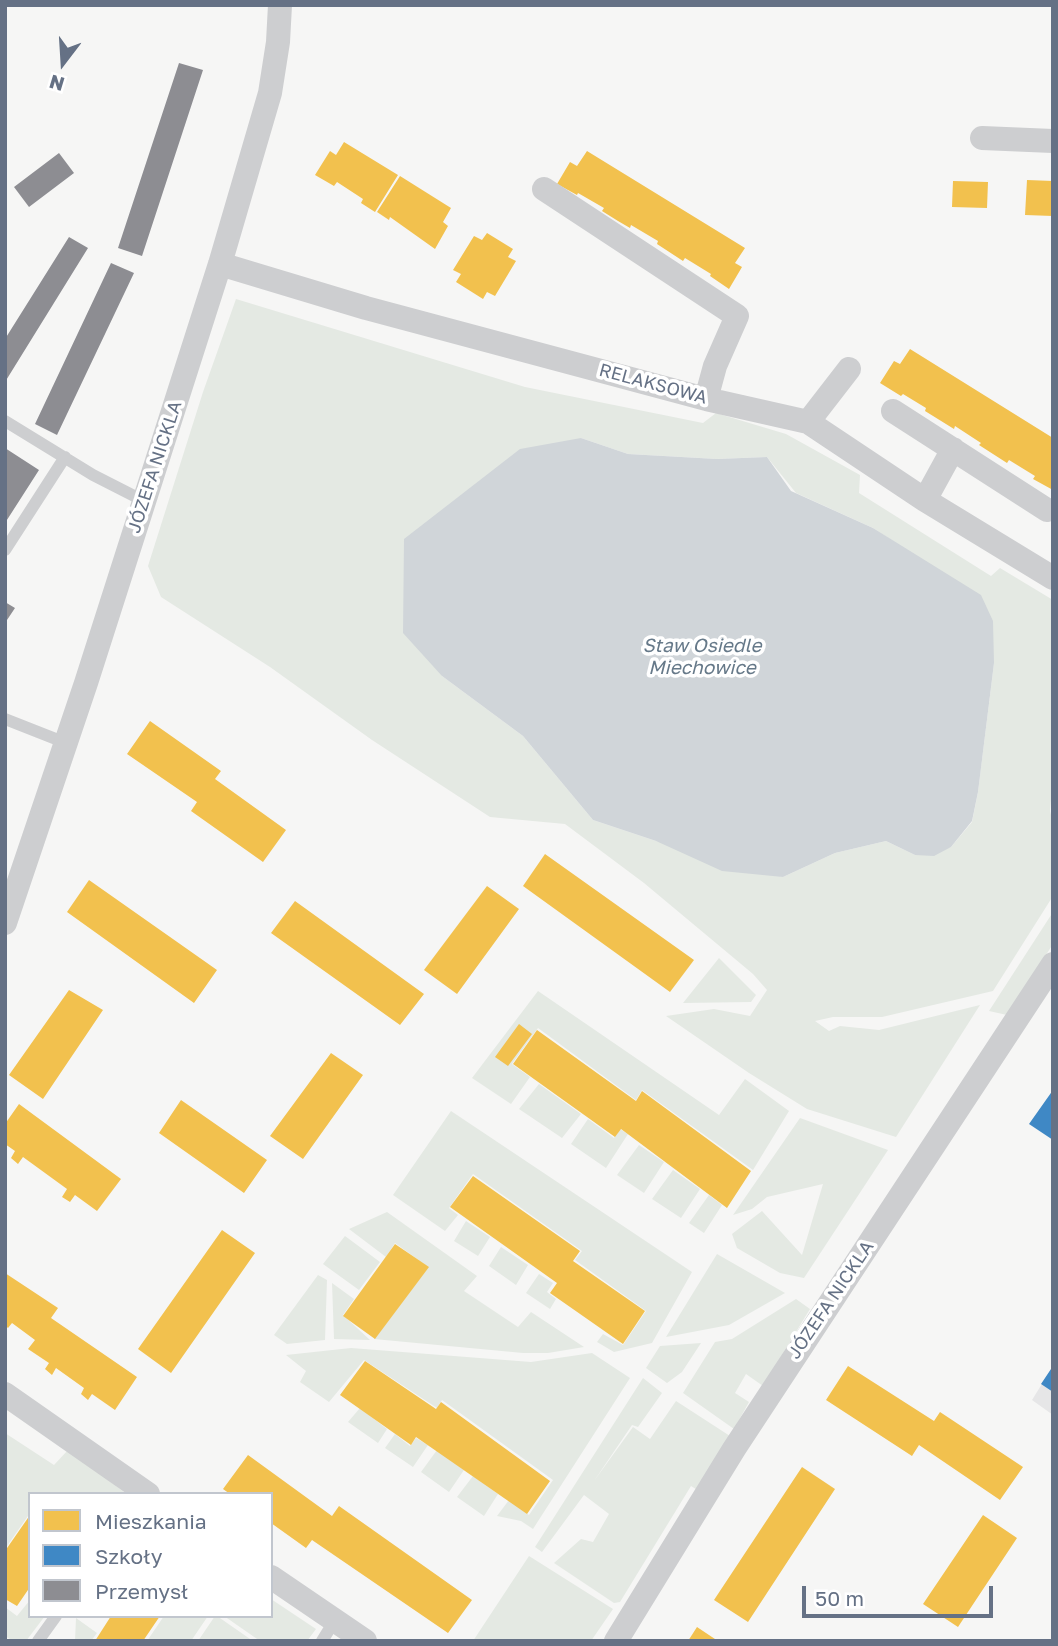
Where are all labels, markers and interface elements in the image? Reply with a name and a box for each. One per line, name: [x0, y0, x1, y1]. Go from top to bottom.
north arrow: [28, 28, 98, 98]
text: N: [46, 70, 67, 97]
street label: RELAKSOWA: [597, 359, 709, 409]
street label: JÓZEFA NICKLA: [123, 398, 187, 536]
water label: Staw Osiedle Miechowice: [643, 635, 761, 679]
street label: JÓZEFA NICKLA: [783, 1237, 879, 1363]
legend: [28, 1492, 273, 1618]
text: Mieszkania: [95, 1508, 207, 1534]
text: Szkoły: [95, 1543, 163, 1569]
scale bar: [806, 1572, 997, 1616]
text: Przemysł: [95, 1578, 188, 1604]
text: 50 m: [815, 1585, 864, 1611]

